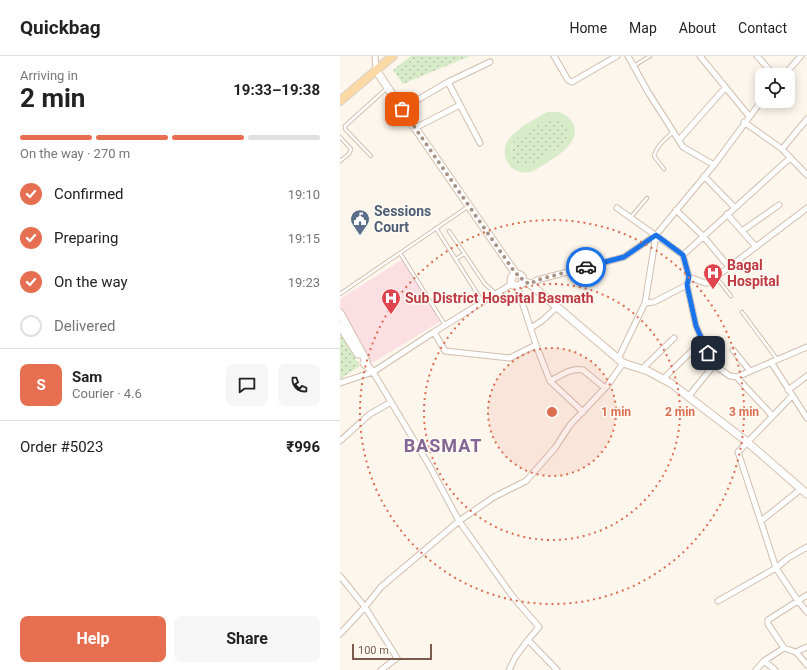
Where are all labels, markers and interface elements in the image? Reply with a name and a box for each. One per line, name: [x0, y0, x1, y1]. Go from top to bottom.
text: Quickbag: [20, 16, 101, 39]
text: Home: [569, 20, 607, 36]
text: Map: [629, 20, 657, 36]
text: About: [679, 20, 716, 36]
text: Contact: [738, 20, 787, 36]
text: Arriving in: [20, 68, 78, 83]
map controls: [755, 68, 795, 108]
button: locate: [755, 68, 795, 108]
text: 19:33–19:38: [233, 81, 320, 99]
text: 2 min: [20, 83, 85, 113]
pin: [385, 92, 419, 126]
icon: bag: [391, 98, 413, 120]
text: On the way · 270 m: [20, 146, 130, 161]
icon: check: [20, 183, 42, 205]
text: Confirmed: [54, 185, 124, 203]
text: 19:10: [288, 187, 320, 202]
place label: Sessions Court: [374, 203, 431, 235]
public building icon: Sessions Court: [349, 208, 371, 236]
icon: check: [20, 227, 42, 249]
text: Preparing: [54, 229, 118, 247]
text: 19:15: [288, 231, 320, 246]
courier: [566, 247, 606, 287]
icon: car: [575, 256, 597, 278]
place label: Bagal Hospital: [727, 257, 780, 289]
hospital icon: Bagal Hospital: [702, 262, 724, 290]
icon: check: [20, 271, 42, 293]
text: On the way: [54, 273, 128, 291]
text: 19:23: [288, 275, 320, 290]
hospital icon: Sub District Hospital Basmath: [380, 287, 402, 315]
place label: Sub District Hospital Basmath: [405, 290, 594, 306]
text: Delivered: [54, 317, 116, 335]
pin: [691, 336, 725, 370]
icon: home: [697, 342, 719, 364]
button: chat: [226, 364, 268, 406]
button: phone: [278, 364, 320, 406]
text: Sam: [72, 368, 102, 386]
text: S: [36, 376, 46, 394]
text: Courier · 4.6: [72, 386, 142, 401]
centre of rings: [545, 405, 559, 419]
text: 1 min: [601, 405, 631, 419]
text: 2 min: [665, 405, 695, 419]
text: 3 min: [729, 405, 759, 419]
district label: BASMAT: [404, 435, 482, 456]
text: Order #5023: [20, 438, 103, 456]
text: ₹996: [286, 438, 320, 456]
button: Help: [20, 616, 166, 662]
button: Share: [174, 616, 320, 662]
scale bar: [352, 642, 432, 661]
text: 100 m: [358, 644, 389, 657]

